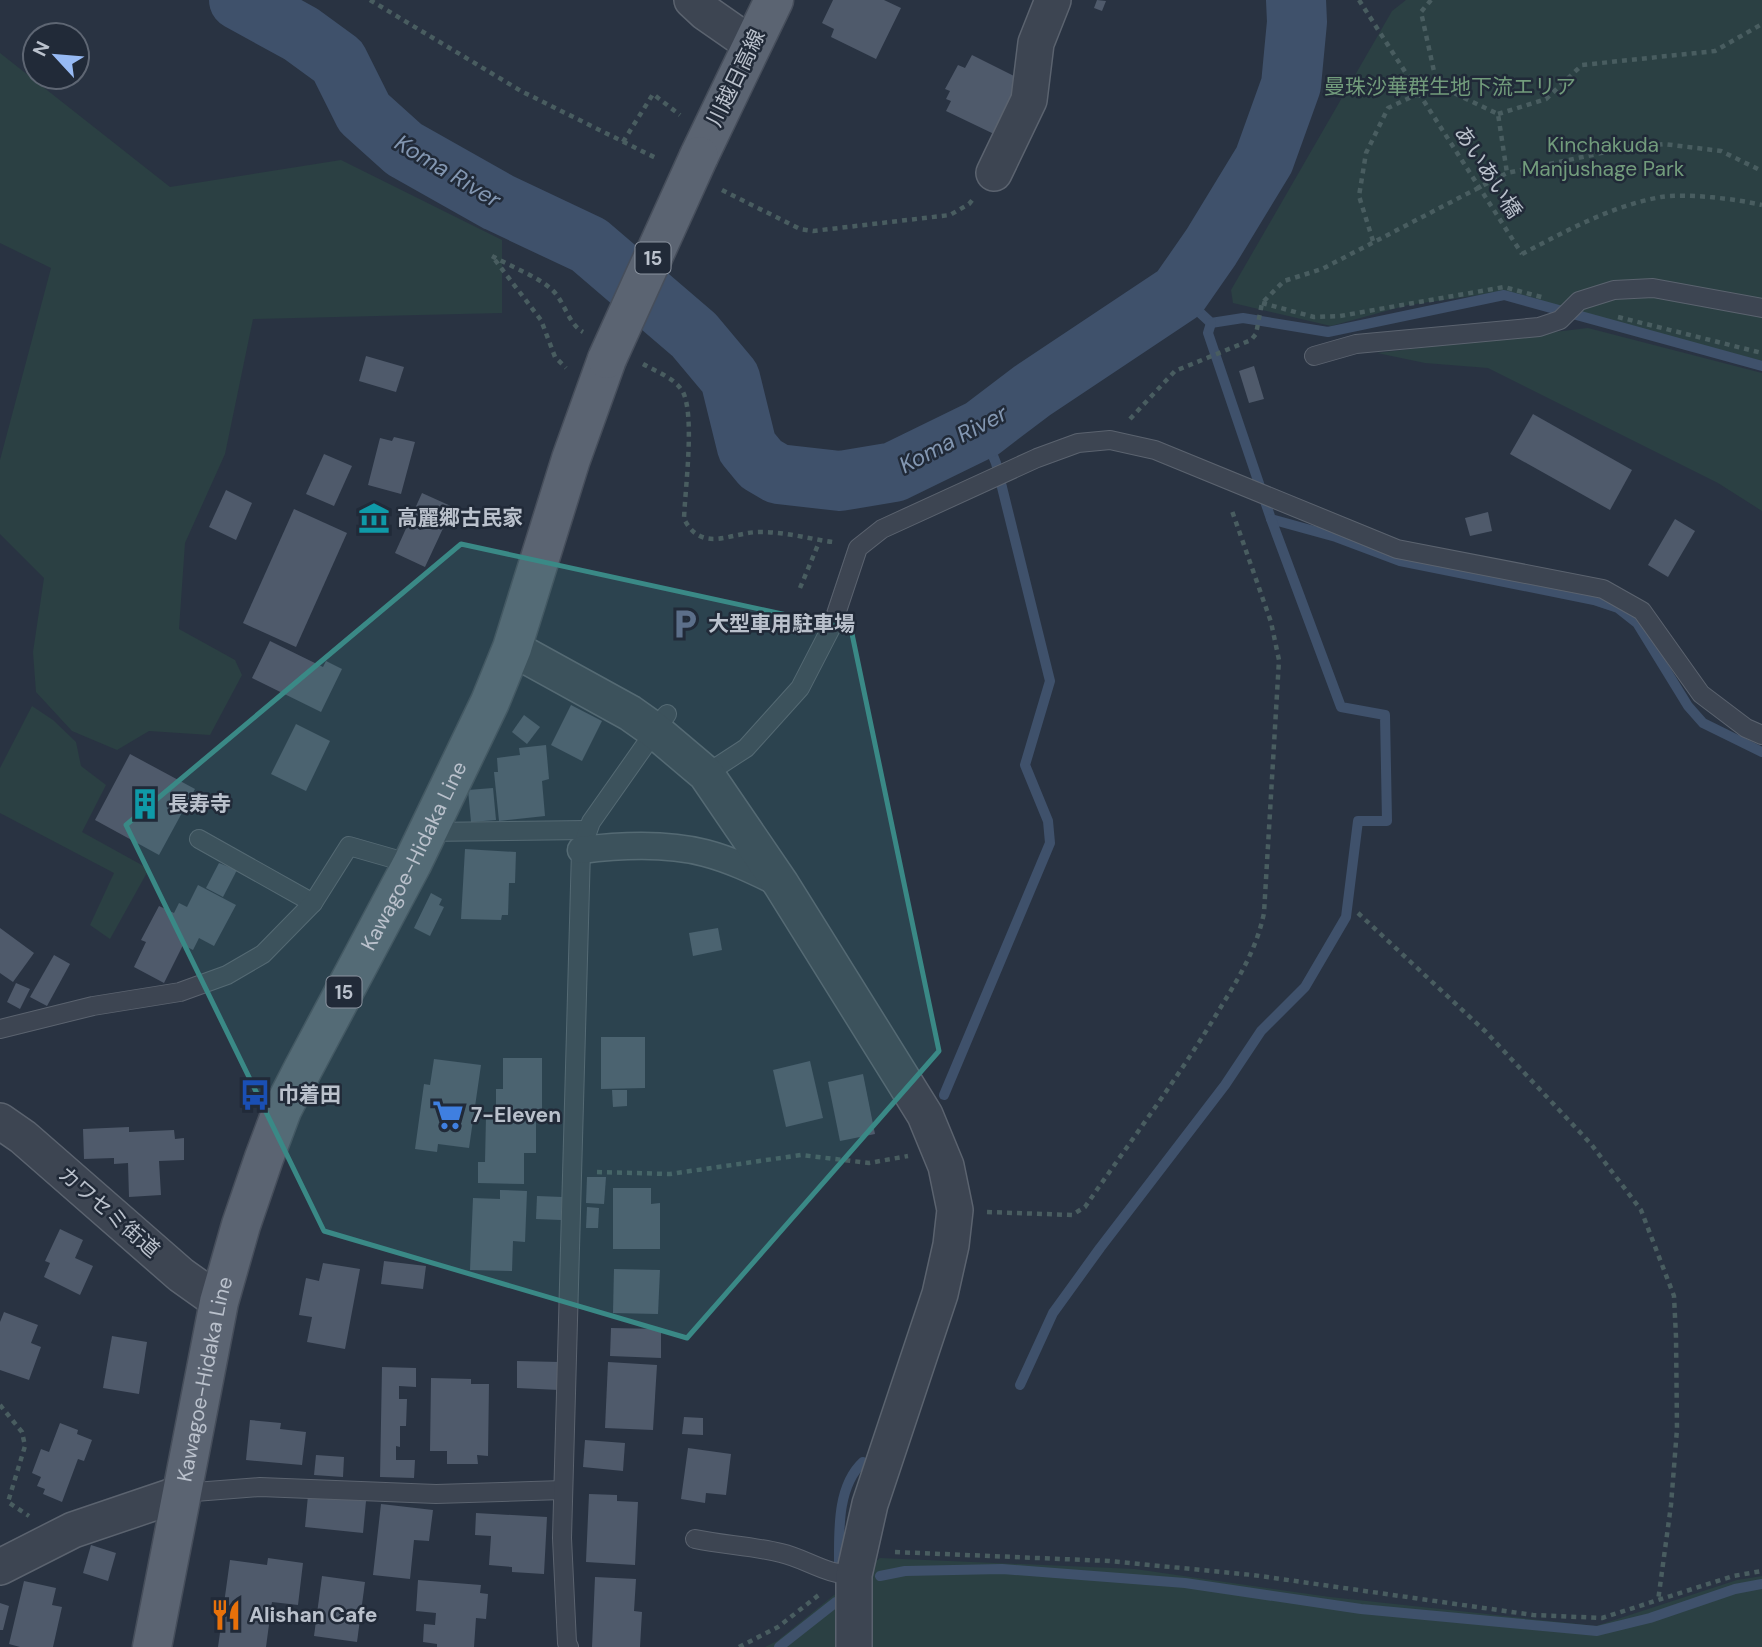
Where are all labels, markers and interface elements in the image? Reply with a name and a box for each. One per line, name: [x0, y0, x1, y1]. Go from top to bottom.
north arrow: [21, 21, 91, 91]
street label: 川越日高線: [700, 25, 772, 131]
text: N: [27, 37, 55, 60]
park label: 曼珠沙華群生地下流エリア: [1324, 73, 1576, 101]
street label: あいあい橋: [1448, 120, 1528, 224]
water label: Koma River: [390, 128, 508, 215]
park label: Kinchakuda Manjushage Park: [1522, 131, 1685, 183]
road number: 15: [636, 242, 670, 274]
water label: Koma River: [894, 397, 1014, 480]
museum icon: 高麗郷古民家: [357, 501, 391, 535]
place label: 高麗郷古民家: [397, 504, 523, 532]
parking icon: 大型車用駐車場: [668, 607, 702, 641]
place label: 大型車用駐車場: [708, 610, 855, 638]
street label: Kawagoe-Hidaka Line: [354, 756, 473, 956]
building icon: 長寿寺: [128, 787, 162, 821]
place label: 長寿寺: [168, 790, 231, 818]
road number: 15: [326, 976, 362, 1008]
bus stop icon: 巾着田: [238, 1078, 272, 1112]
place label: 巾着田: [278, 1081, 341, 1109]
supermarket icon: 7-Eleven: [431, 1098, 465, 1132]
place label: 7-Eleven: [471, 1101, 561, 1129]
street label: カワセミ街道: [52, 1160, 166, 1264]
street label: Kawagoe-Hidaka Line: [170, 1273, 240, 1484]
restaurant icon: Alishan Cafe: [209, 1598, 243, 1632]
place label: Alishan Cafe: [249, 1601, 377, 1629]

